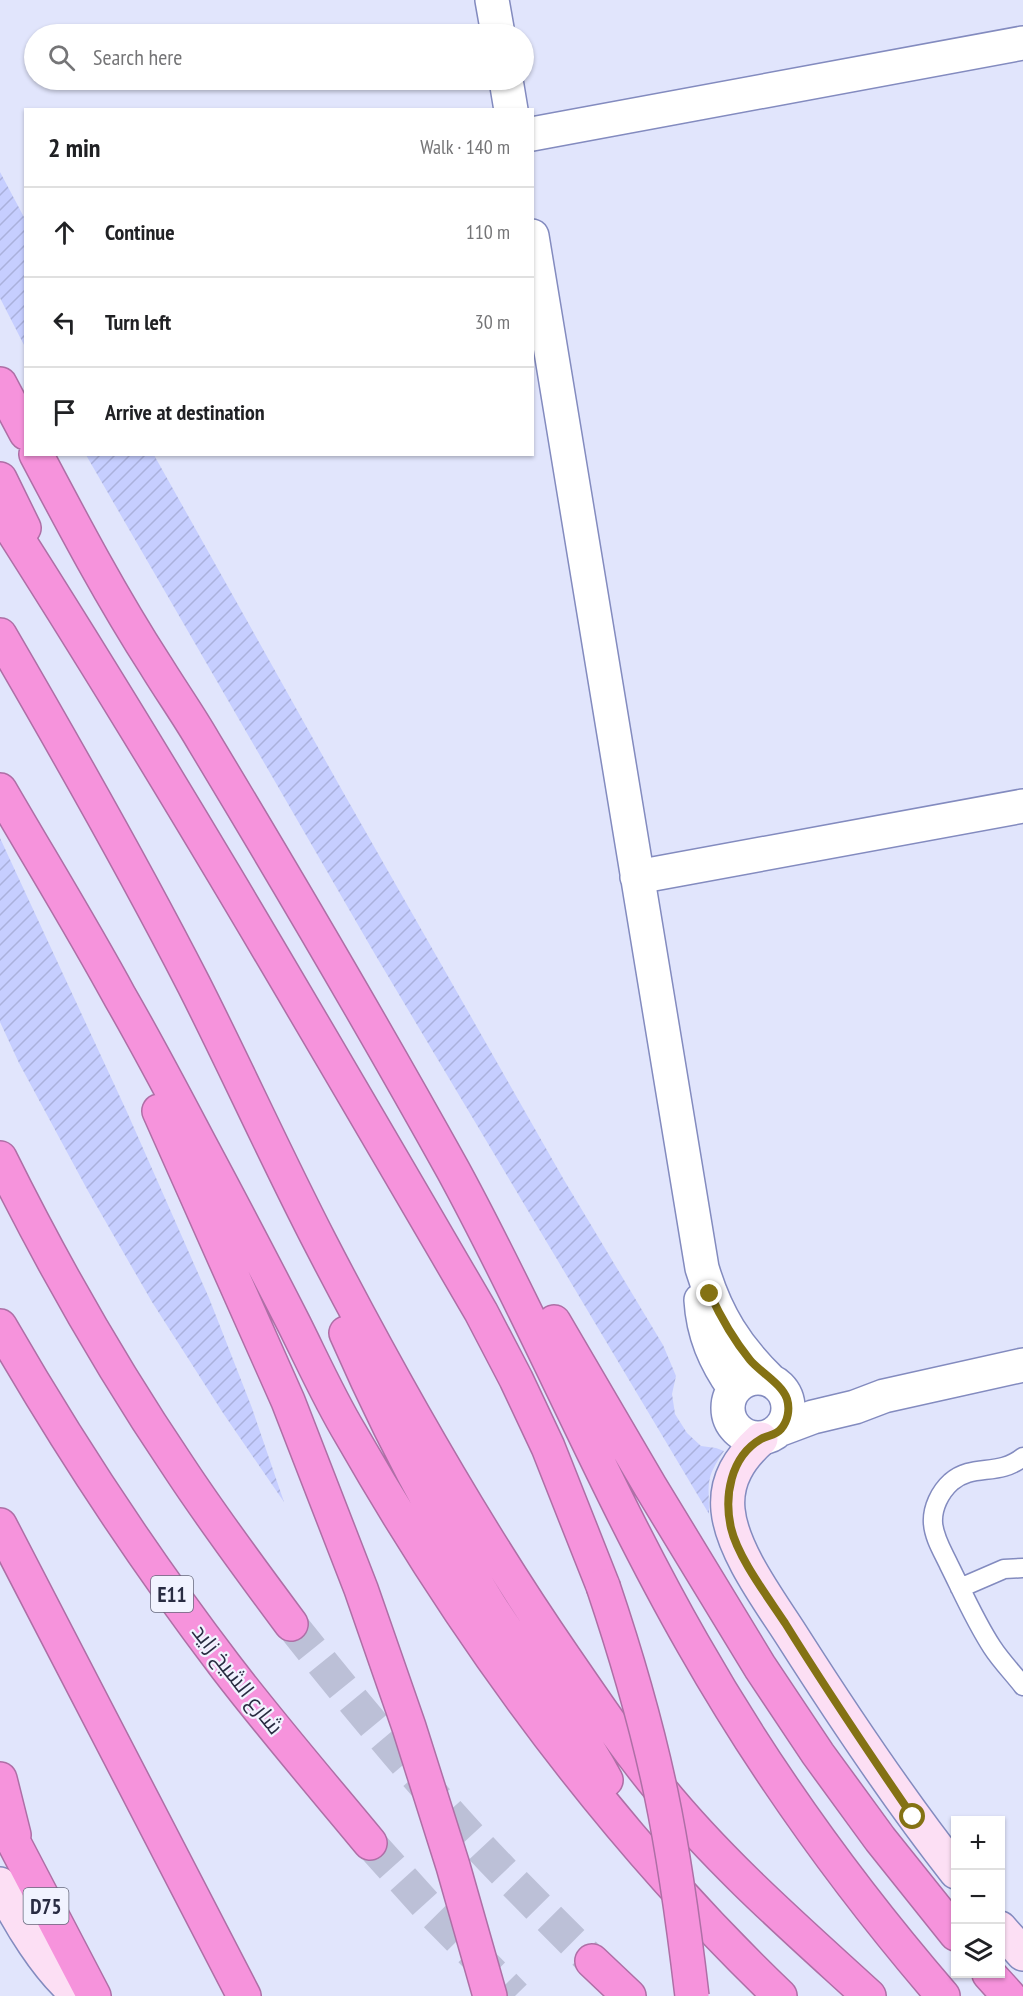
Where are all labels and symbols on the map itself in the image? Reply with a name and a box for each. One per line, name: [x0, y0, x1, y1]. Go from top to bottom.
route end: [696, 1280, 722, 1306]
road number: E11: [151, 1576, 193, 1612]
street label: شارع الشيخ زايد: [185, 1618, 290, 1740]
route start: [899, 1803, 925, 1829]
road number: D75: [24, 1888, 68, 1924]

